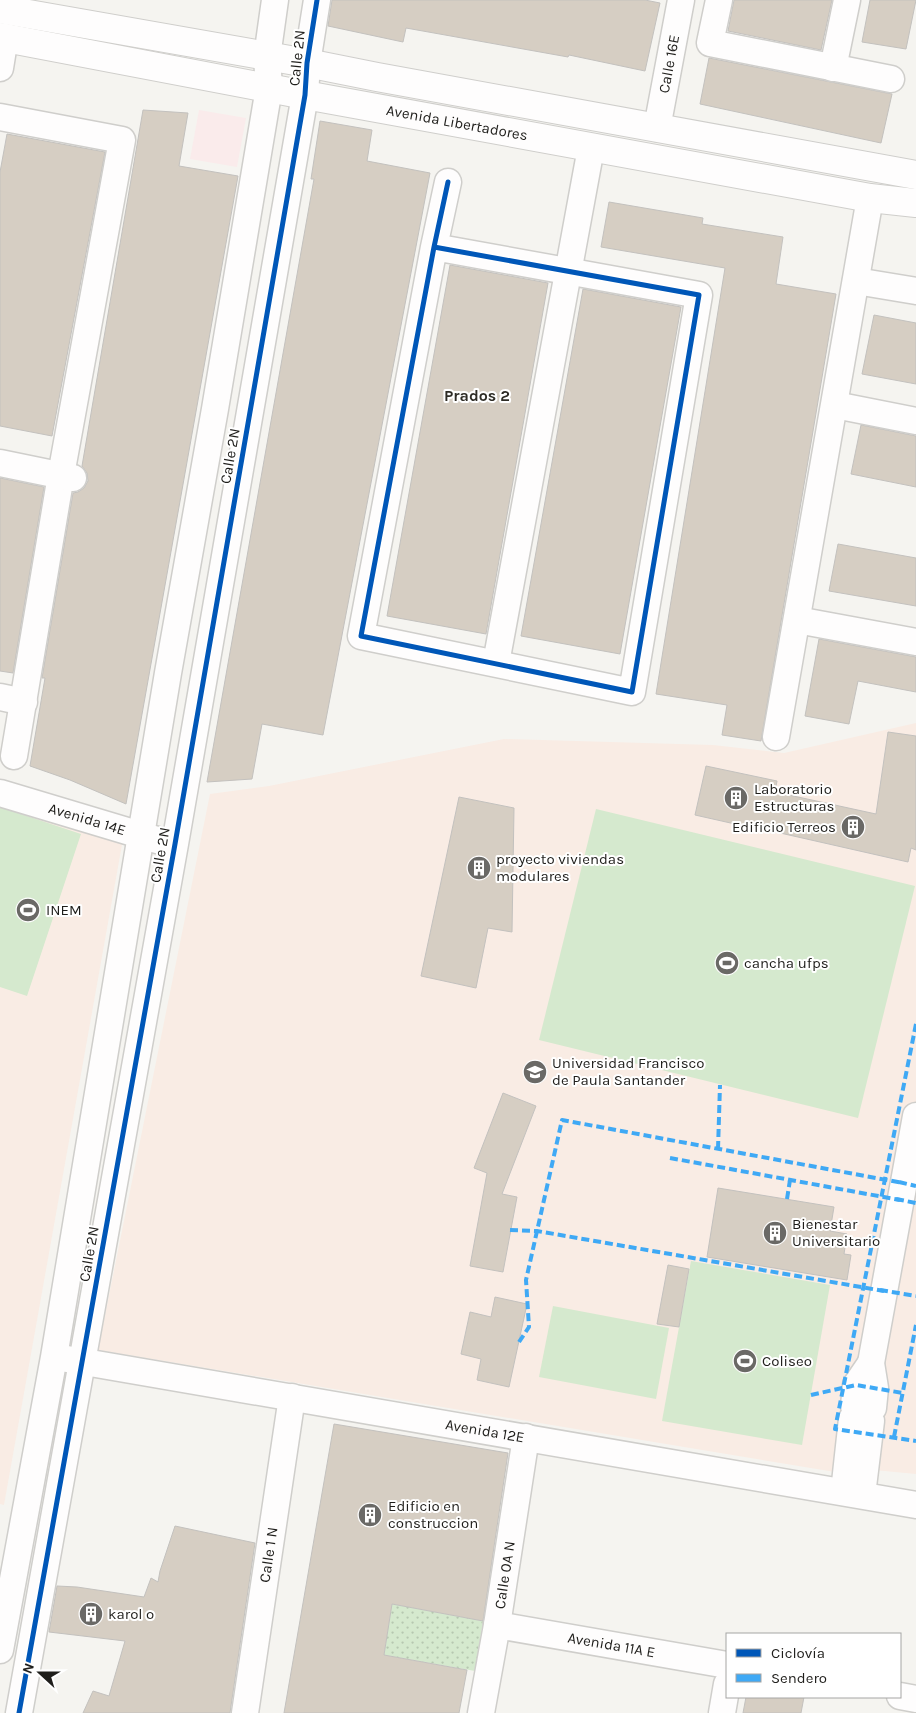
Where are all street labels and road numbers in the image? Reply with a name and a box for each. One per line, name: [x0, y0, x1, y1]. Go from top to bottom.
street label: Calle 2N: [285, 29, 309, 87]
street label: Calle 16E: [655, 33, 683, 95]
street label: Avenida Libertadores: [385, 101, 529, 144]
street label: Calle 2N: [216, 427, 244, 485]
street label: Avenida 14E: [46, 799, 128, 839]
street label: Calle 2N: [146, 826, 174, 884]
street label: Calle 2N: [75, 1225, 103, 1283]
street label: Avenida 12E: [444, 1415, 526, 1447]
street label: Calle 1 N: [256, 1526, 282, 1584]
street label: Calle 0A N: [491, 1540, 519, 1610]
street label: Avenida 11A E: [566, 1628, 656, 1661]

